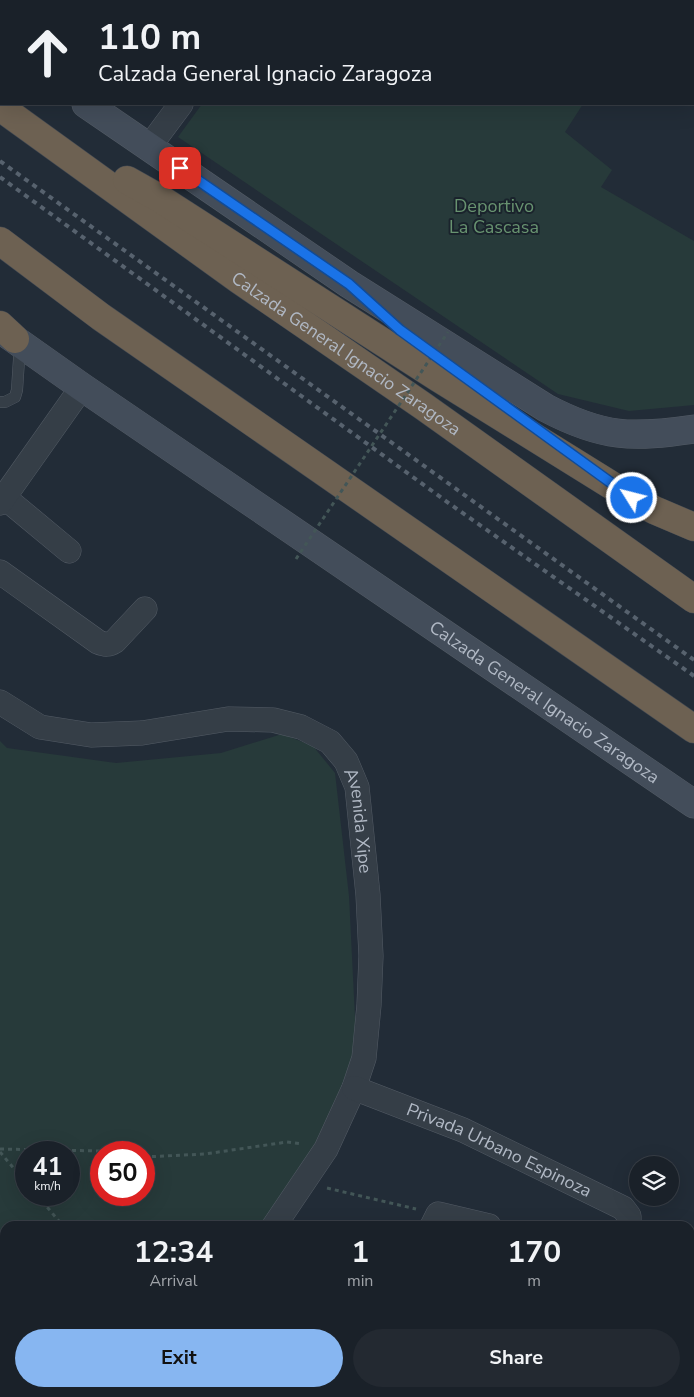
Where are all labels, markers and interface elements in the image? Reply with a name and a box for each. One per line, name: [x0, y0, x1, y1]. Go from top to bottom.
text: 110 m: [98, 14, 201, 61]
icon: ahead: [15, 20, 80, 85]
text: Calzada General Ignacio Zaragoza: [98, 59, 432, 89]
pin: [159, 147, 201, 189]
icon: arrive: [166, 154, 194, 182]
park label: Deportivo La Cascasa: [449, 194, 539, 239]
street label: Calzada General Ignacio Zaragoza: [227, 266, 466, 441]
position arrow: [605, 471, 657, 523]
street label: Calzada General Ignacio Zaragoza: [425, 615, 664, 789]
street label: Avenida Xipe: [338, 764, 378, 874]
street label: Privada Urbano Espinoza: [403, 1097, 596, 1203]
speed limit sign: 50: [90, 1141, 155, 1206]
text: 41: [32, 1150, 63, 1184]
map controls: [629, 1156, 679, 1206]
button: layers: [629, 1156, 679, 1206]
text: km/h: [34, 1178, 61, 1194]
text: 12:34: [134, 1232, 213, 1273]
text: 1: [351, 1232, 369, 1273]
text: 170: [507, 1232, 561, 1273]
text: Arrival: [149, 1270, 198, 1292]
text: min: [347, 1270, 373, 1292]
text: m: [527, 1270, 541, 1292]
button: Exit: [15, 1329, 343, 1387]
button: Share: [353, 1329, 680, 1387]

